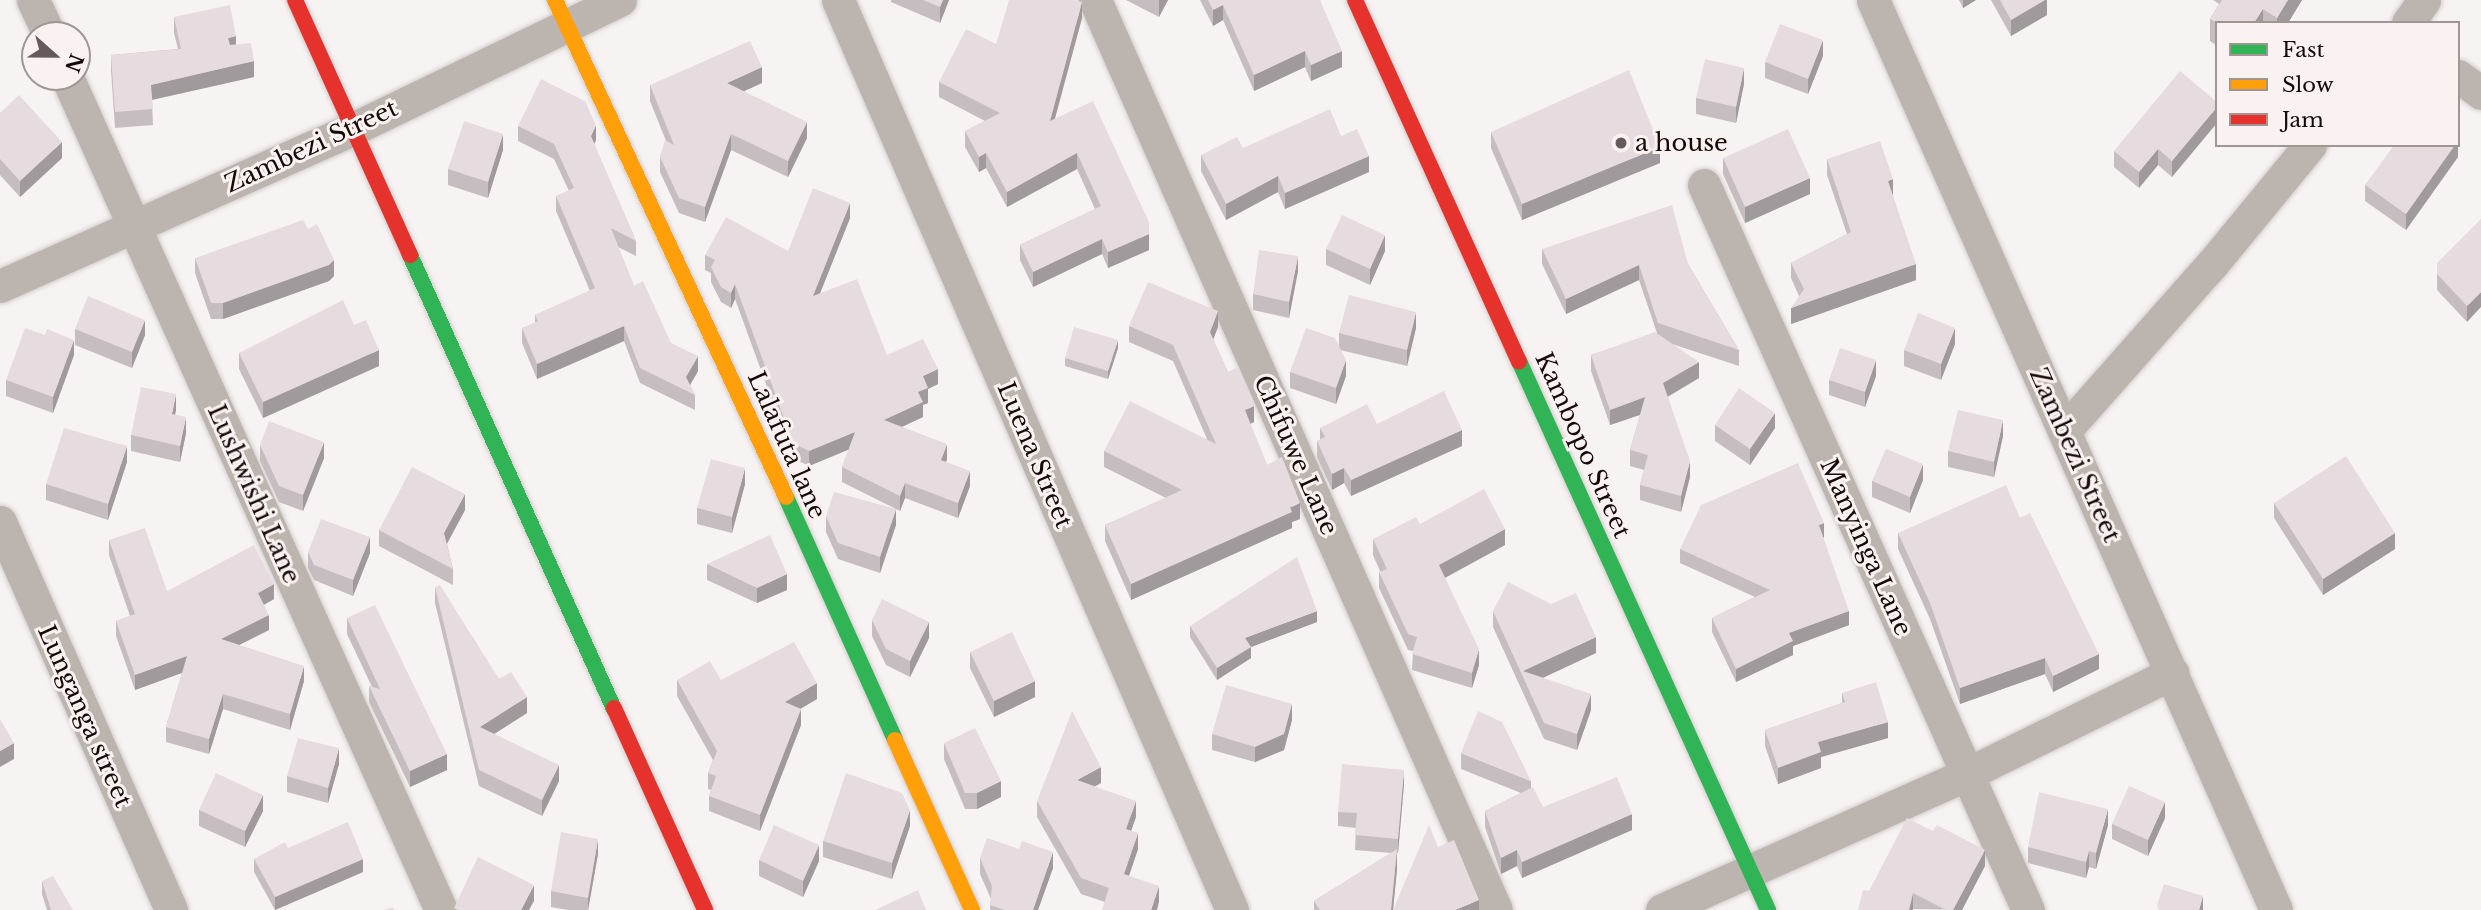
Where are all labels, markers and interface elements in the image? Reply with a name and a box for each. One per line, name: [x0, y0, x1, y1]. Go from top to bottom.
north arrow: [21, 21, 91, 91]
legend: [2215, 21, 2460, 147]
text: Fast: [2282, 37, 2324, 63]
text: N: [60, 51, 88, 75]
text: Slow: [2282, 72, 2334, 98]
street label: Zambezi Street: [220, 93, 402, 199]
text: Jam: [2282, 107, 2324, 133]
place label: a house: [1635, 129, 1728, 157]
marker: a house: [1613, 135, 1629, 151]
street label: Kambopo Street: [1529, 348, 1637, 542]
street label: Zambezi Street: [2024, 363, 2126, 547]
street label: Lalafuta lane: [742, 367, 832, 523]
street label: Chifuwe Lane: [1248, 371, 1344, 539]
street label: Luena Street: [991, 377, 1079, 533]
street label: Lushwishi Lane: [202, 400, 306, 588]
street label: Manyinga Lane: [1814, 454, 1918, 640]
street label: Lunganga street: [32, 620, 138, 812]

